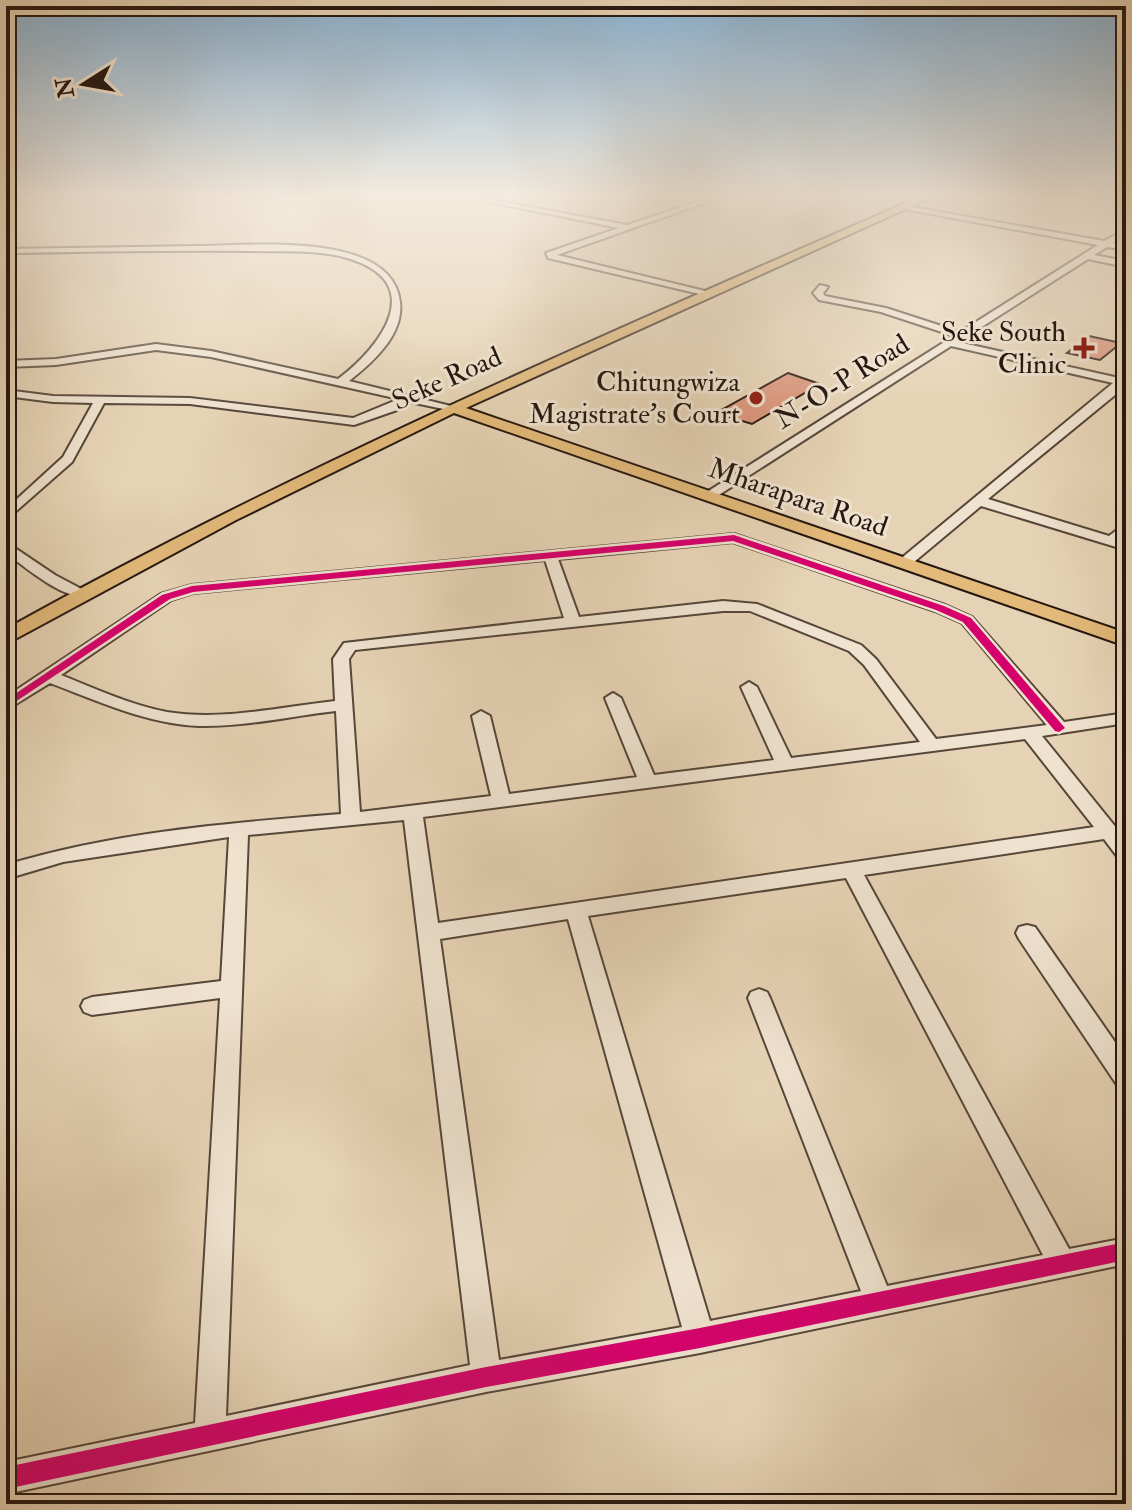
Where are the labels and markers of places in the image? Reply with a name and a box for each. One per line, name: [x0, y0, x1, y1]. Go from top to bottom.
place label: Seke South Clinic: [941, 315, 1066, 382]
marker: Seke South Clinic: [1073, 337, 1095, 359]
place label: Chitungwiza Magistrate's Court: [529, 365, 740, 432]
marker: Chitungwiza Magistrate's Court: [747, 389, 765, 407]

